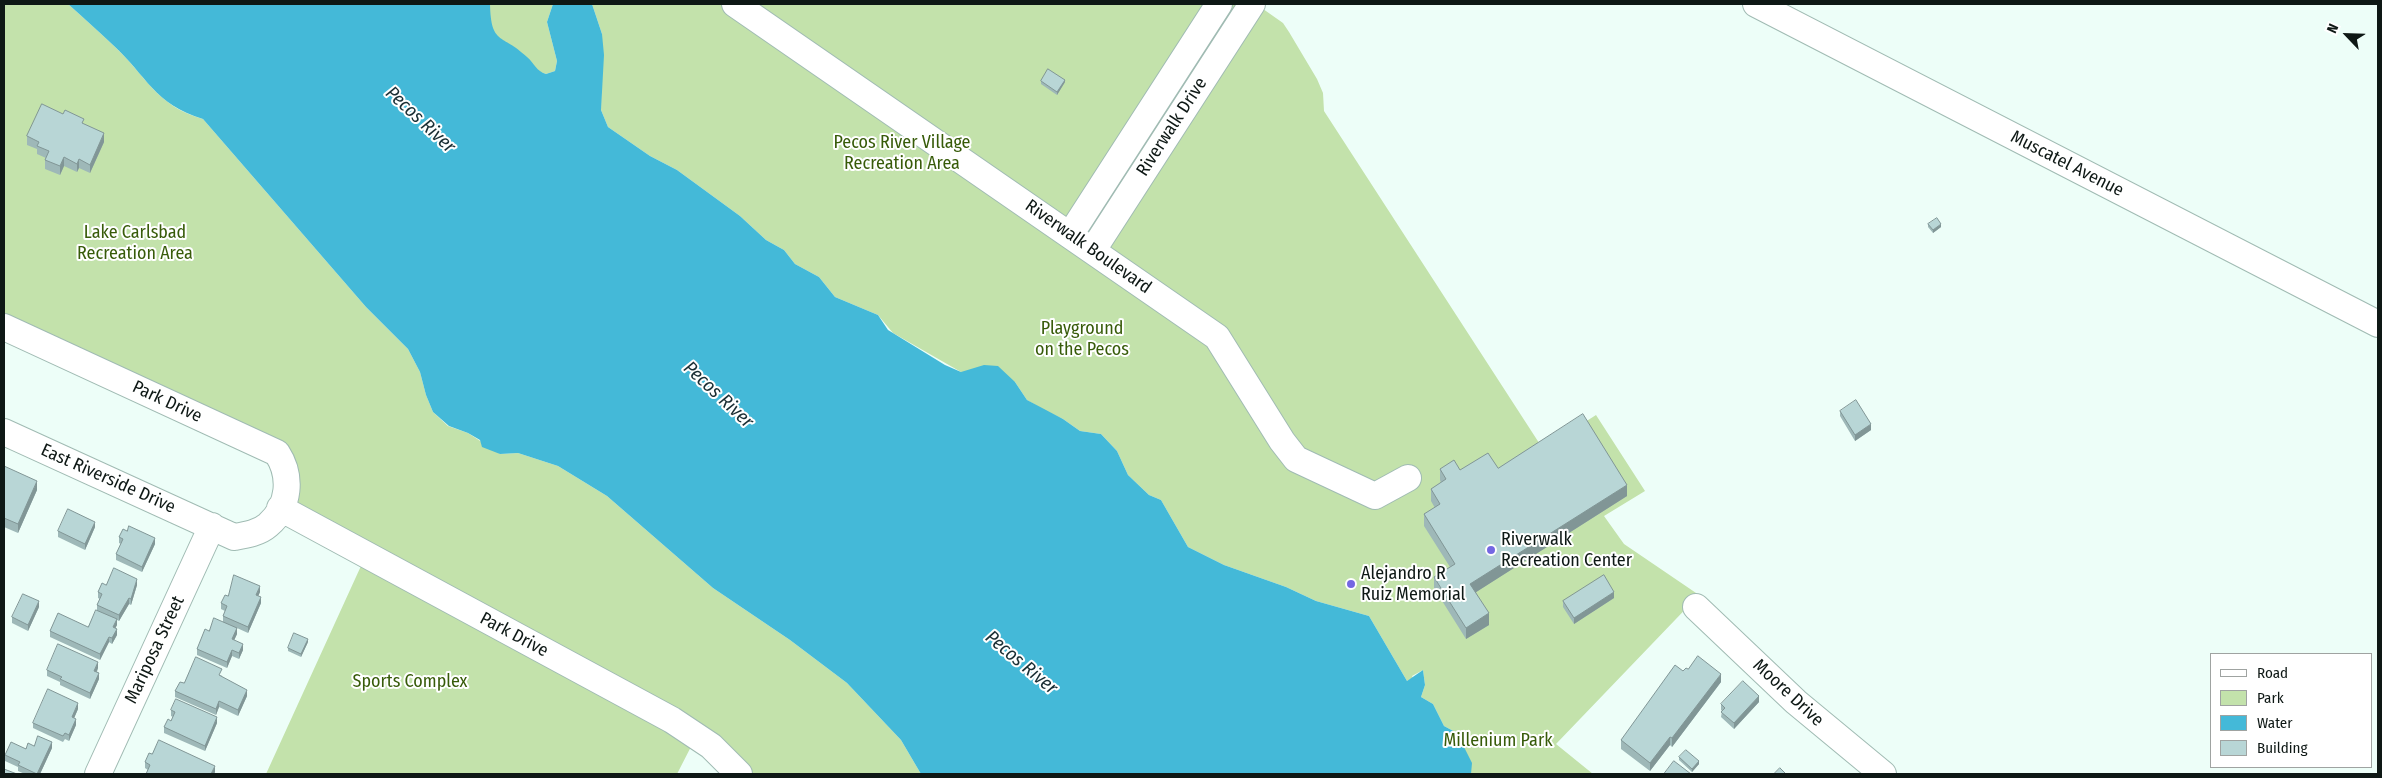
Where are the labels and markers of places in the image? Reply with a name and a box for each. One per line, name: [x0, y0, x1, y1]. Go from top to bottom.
place label: Riverwalk Recreation Center: [1501, 529, 1632, 572]
marker: Riverwalk Recreation Center: [1485, 544, 1497, 556]
place label: Alejandro R Ruiz Memorial: [1361, 563, 1465, 606]
marker: Alejandro R Ruiz Memorial: [1345, 578, 1357, 590]

